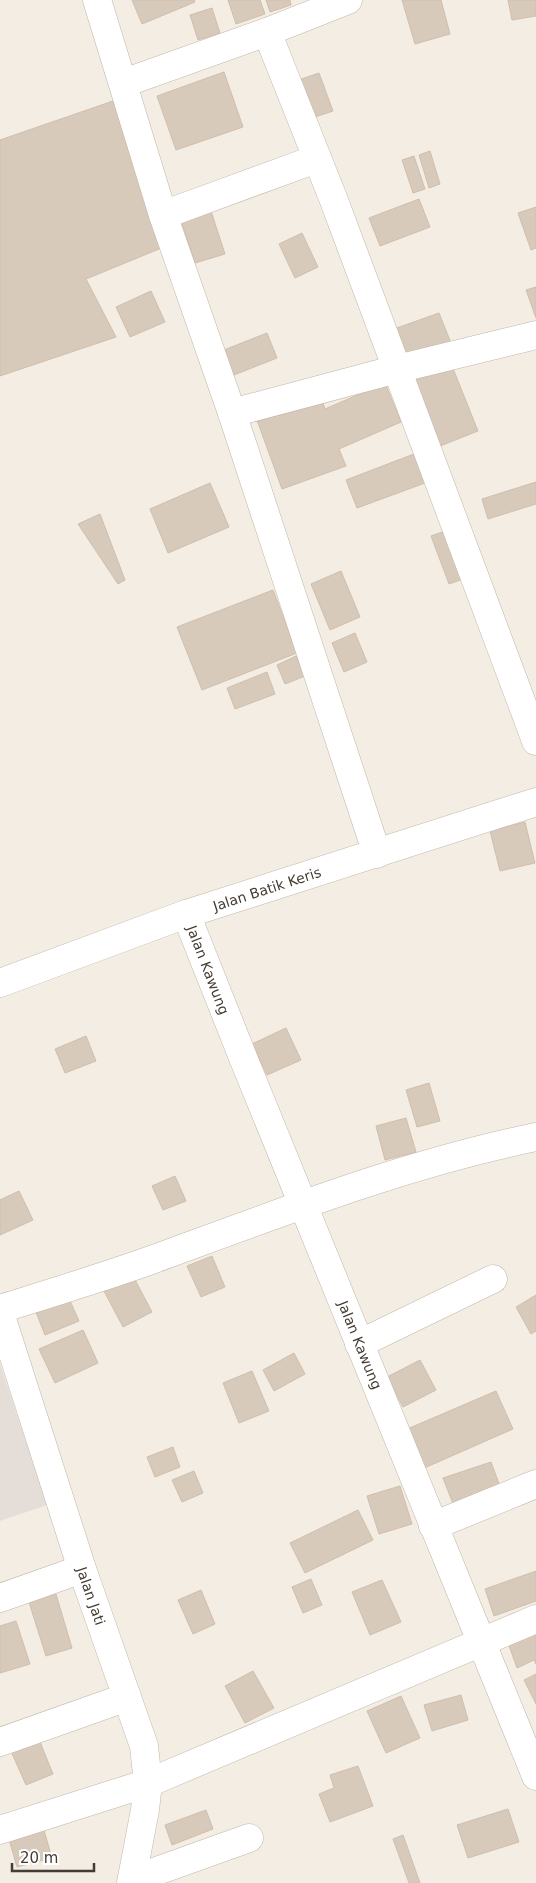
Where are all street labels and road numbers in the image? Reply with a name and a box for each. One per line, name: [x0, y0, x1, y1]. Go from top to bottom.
street label: Jalan Batik Keris: [210, 864, 323, 914]
street label: Jalan Kawung: [183, 922, 232, 1017]
street label: Jalan Kawung: [335, 1297, 385, 1392]
street label: Jalan Jati: [73, 1564, 108, 1627]

